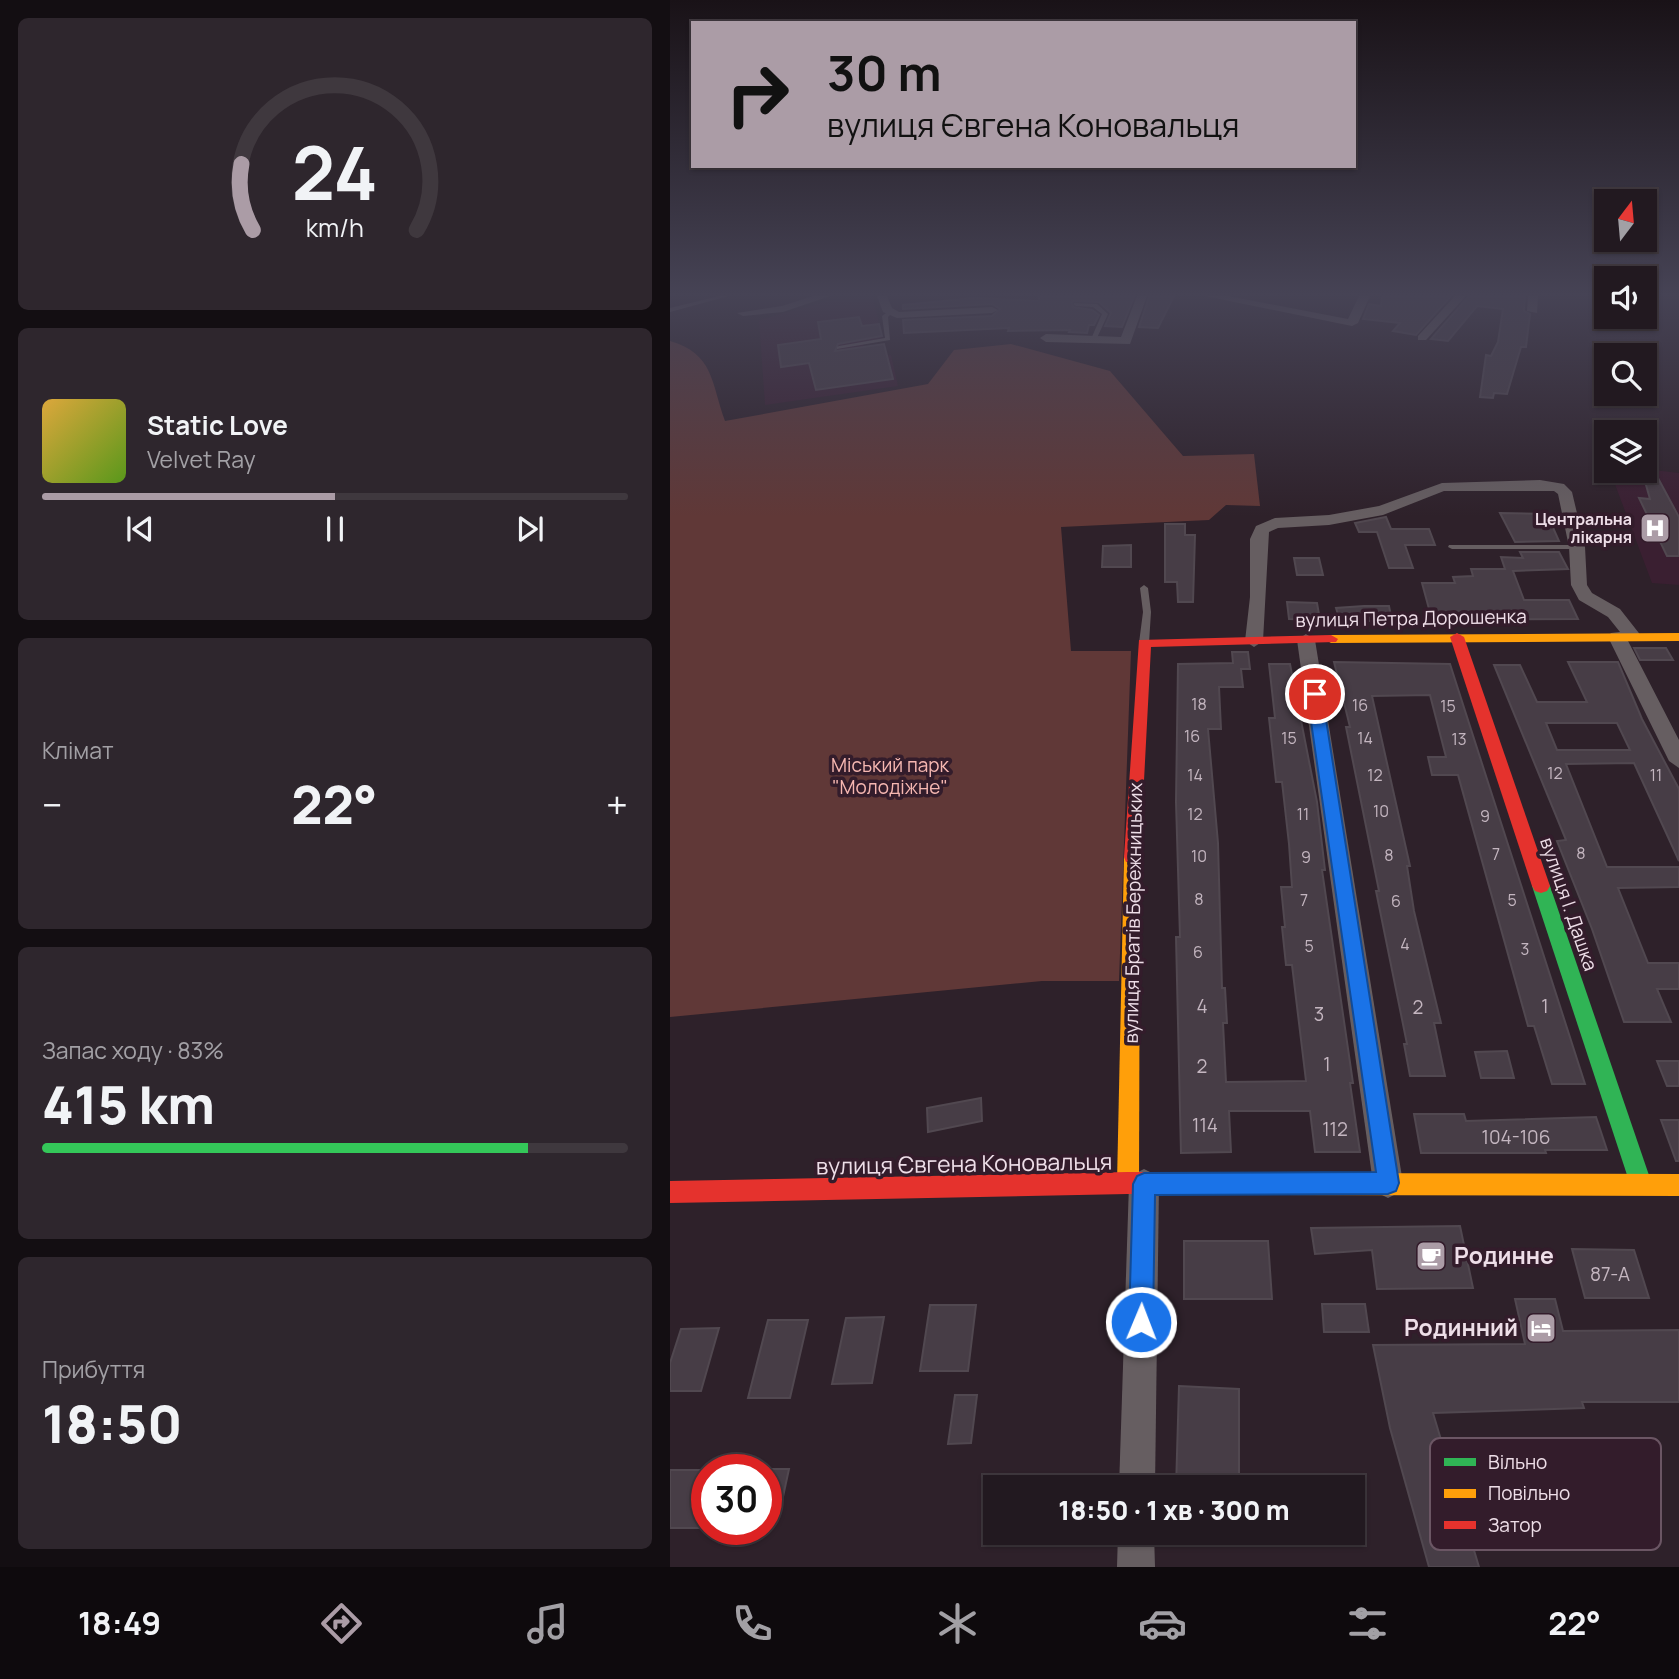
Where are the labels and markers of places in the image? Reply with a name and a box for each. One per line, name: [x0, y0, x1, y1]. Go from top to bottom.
place label: Центральна лікарня: [1535, 508, 1632, 548]
hospital icon: Центральна лікарня: [1638, 511, 1672, 545]
pin: [1285, 664, 1345, 724]
cafe icon: Родинне: [1414, 1239, 1448, 1273]
place label: Родинне: [1454, 1239, 1554, 1271]
place label: Родинний: [1404, 1311, 1518, 1343]
hotel icon: Родинний: [1524, 1311, 1558, 1345]

